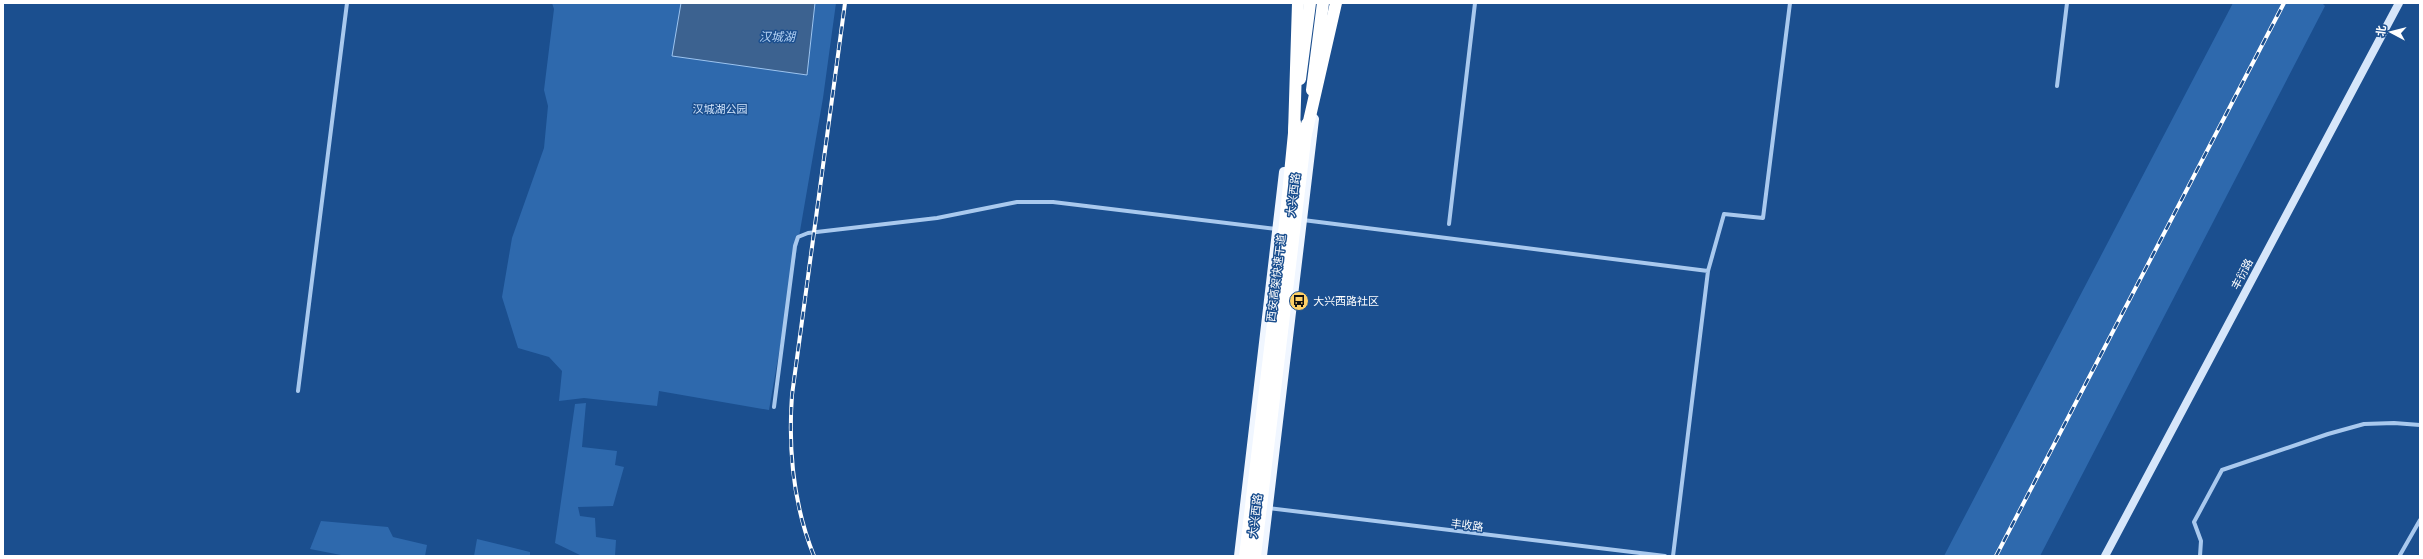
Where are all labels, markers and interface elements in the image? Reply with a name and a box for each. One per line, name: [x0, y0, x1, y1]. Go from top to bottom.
north arrow: [2371, 12, 2411, 52]
text: 北: [2372, 24, 2390, 37]
water label: 汉城湖: [759, 27, 797, 46]
park label: 汉城湖公园: [693, 101, 748, 117]
street label: 大兴西路: [1282, 172, 1304, 218]
street label: 西安高架快速干道: [1263, 233, 1289, 323]
street label: 丰衍路: [2227, 256, 2257, 292]
bus stop icon: 大兴西路社区: [1288, 290, 1310, 312]
place label: 大兴西路社区: [1313, 293, 1379, 309]
street label: 大兴西路: [1244, 493, 1266, 539]
street label: 丰收路: [1450, 515, 1484, 535]

